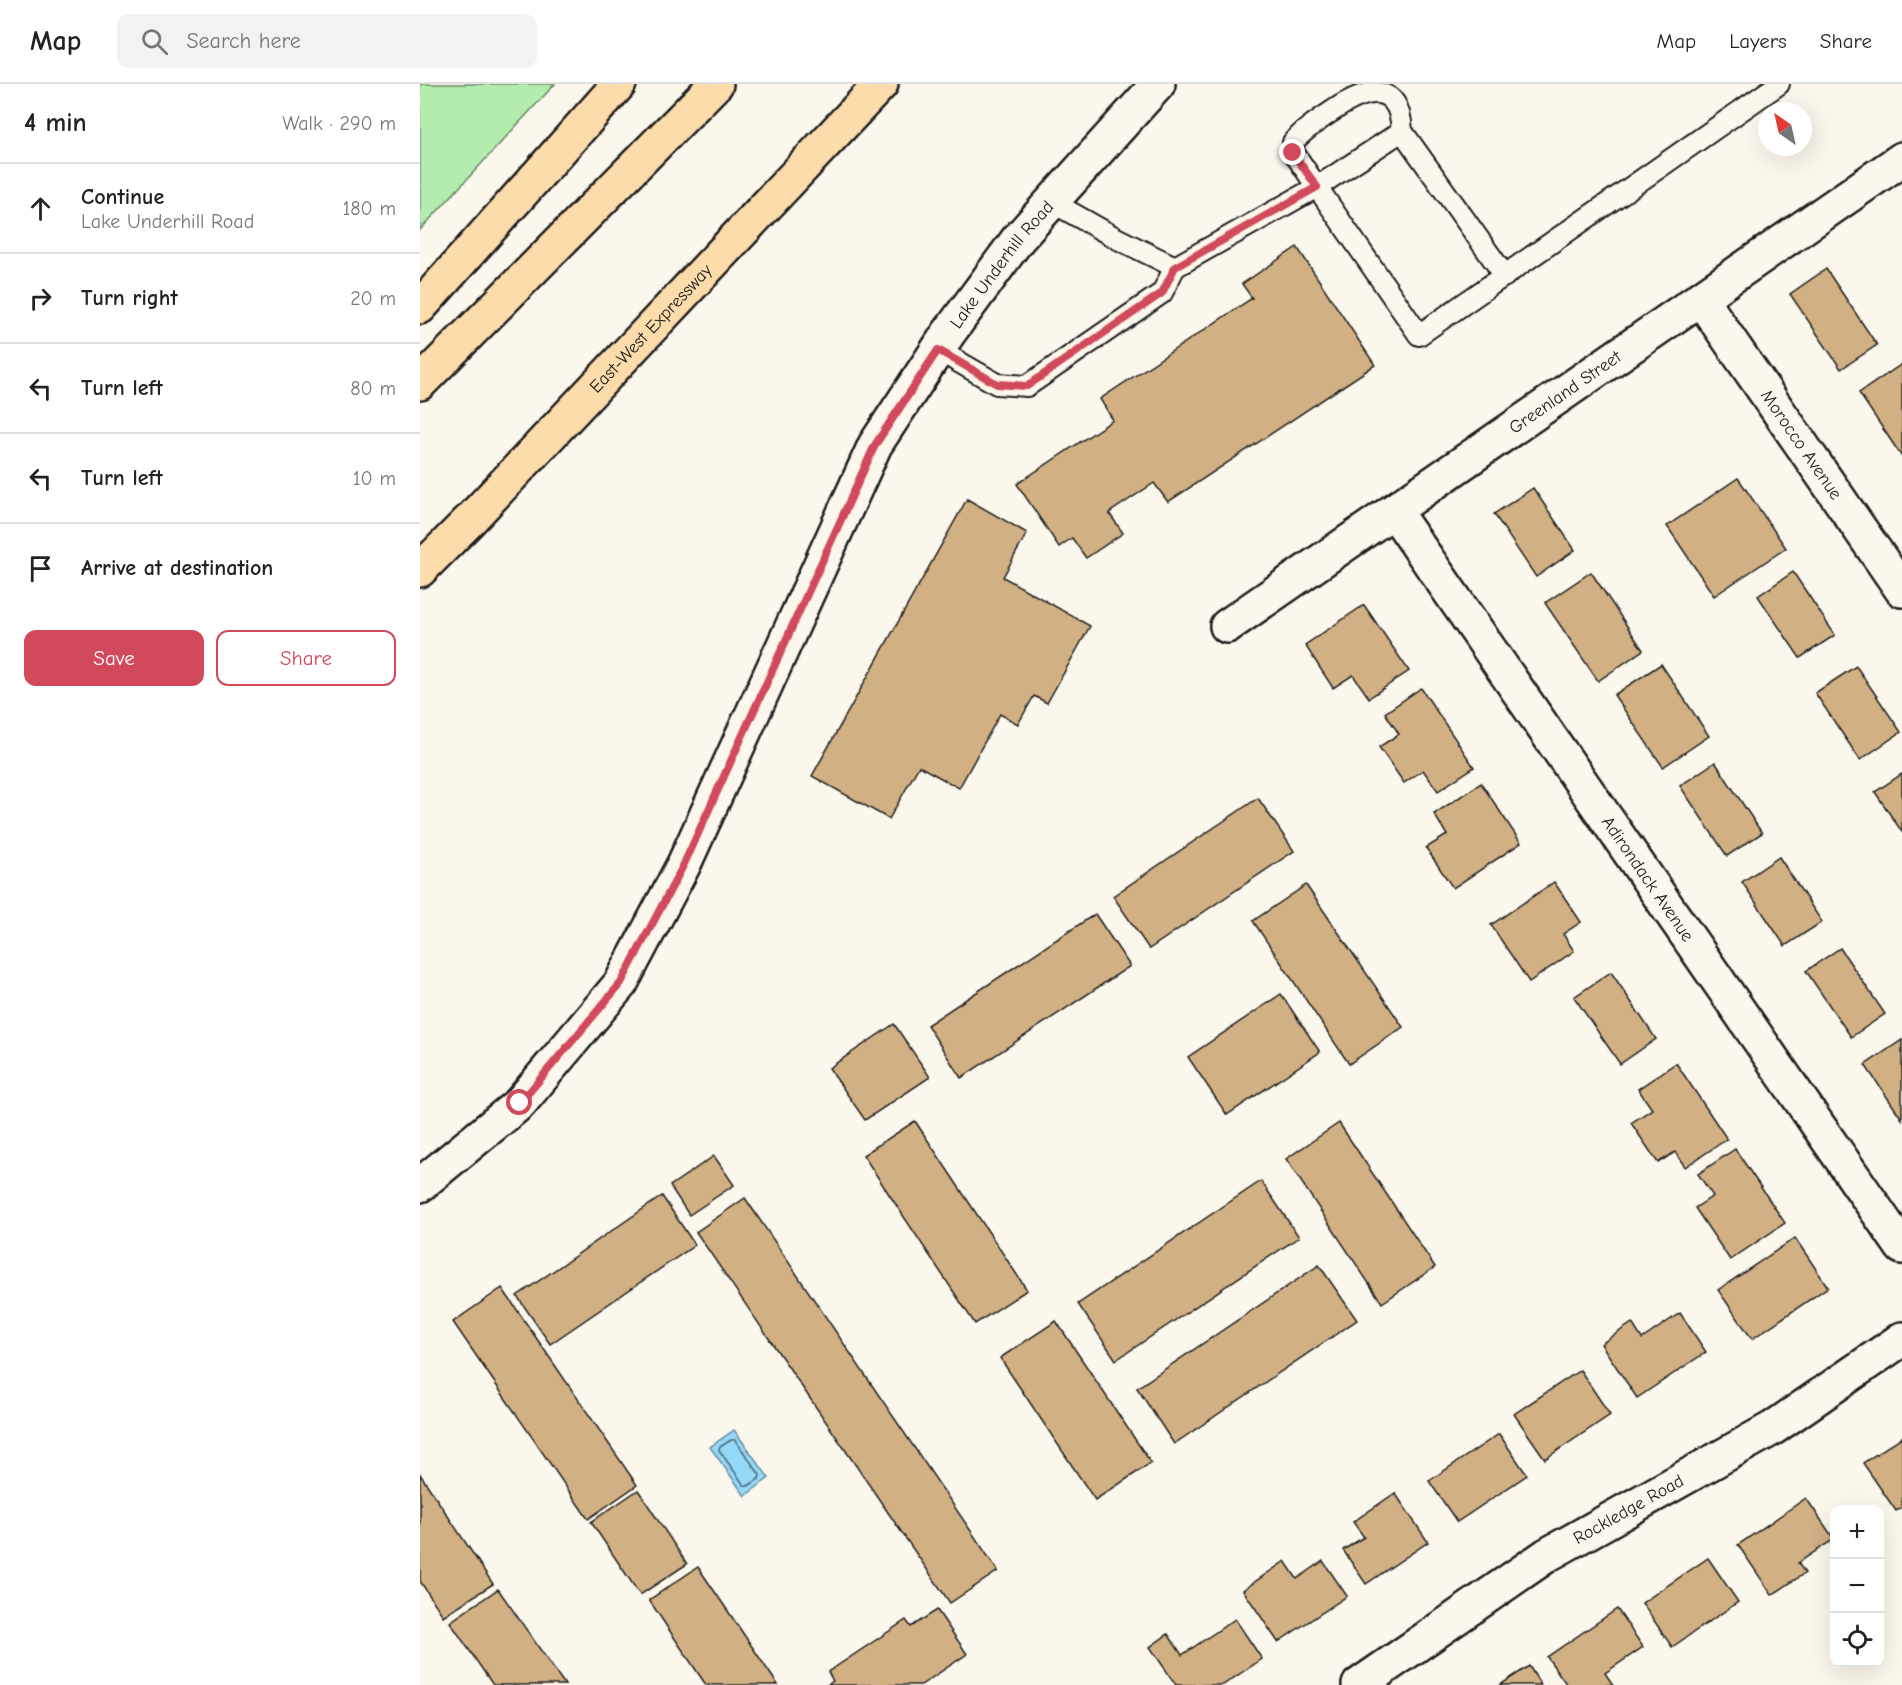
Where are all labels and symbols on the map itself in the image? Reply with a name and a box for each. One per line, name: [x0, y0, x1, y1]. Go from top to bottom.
north arrow: [1758, 102, 1812, 156]
route end: [1279, 139, 1305, 165]
street label: Lake Underhill Road: [945, 196, 1058, 332]
street label: East-West Expressway: [585, 259, 717, 397]
street label: Greenland Street: [1505, 346, 1626, 438]
street label: Morocco Avenue: [1756, 386, 1847, 504]
street label: Adirondack Avenue: [1597, 812, 1698, 946]
route start: [506, 1089, 532, 1115]
street label: Rockledge Road: [1569, 1470, 1687, 1549]

